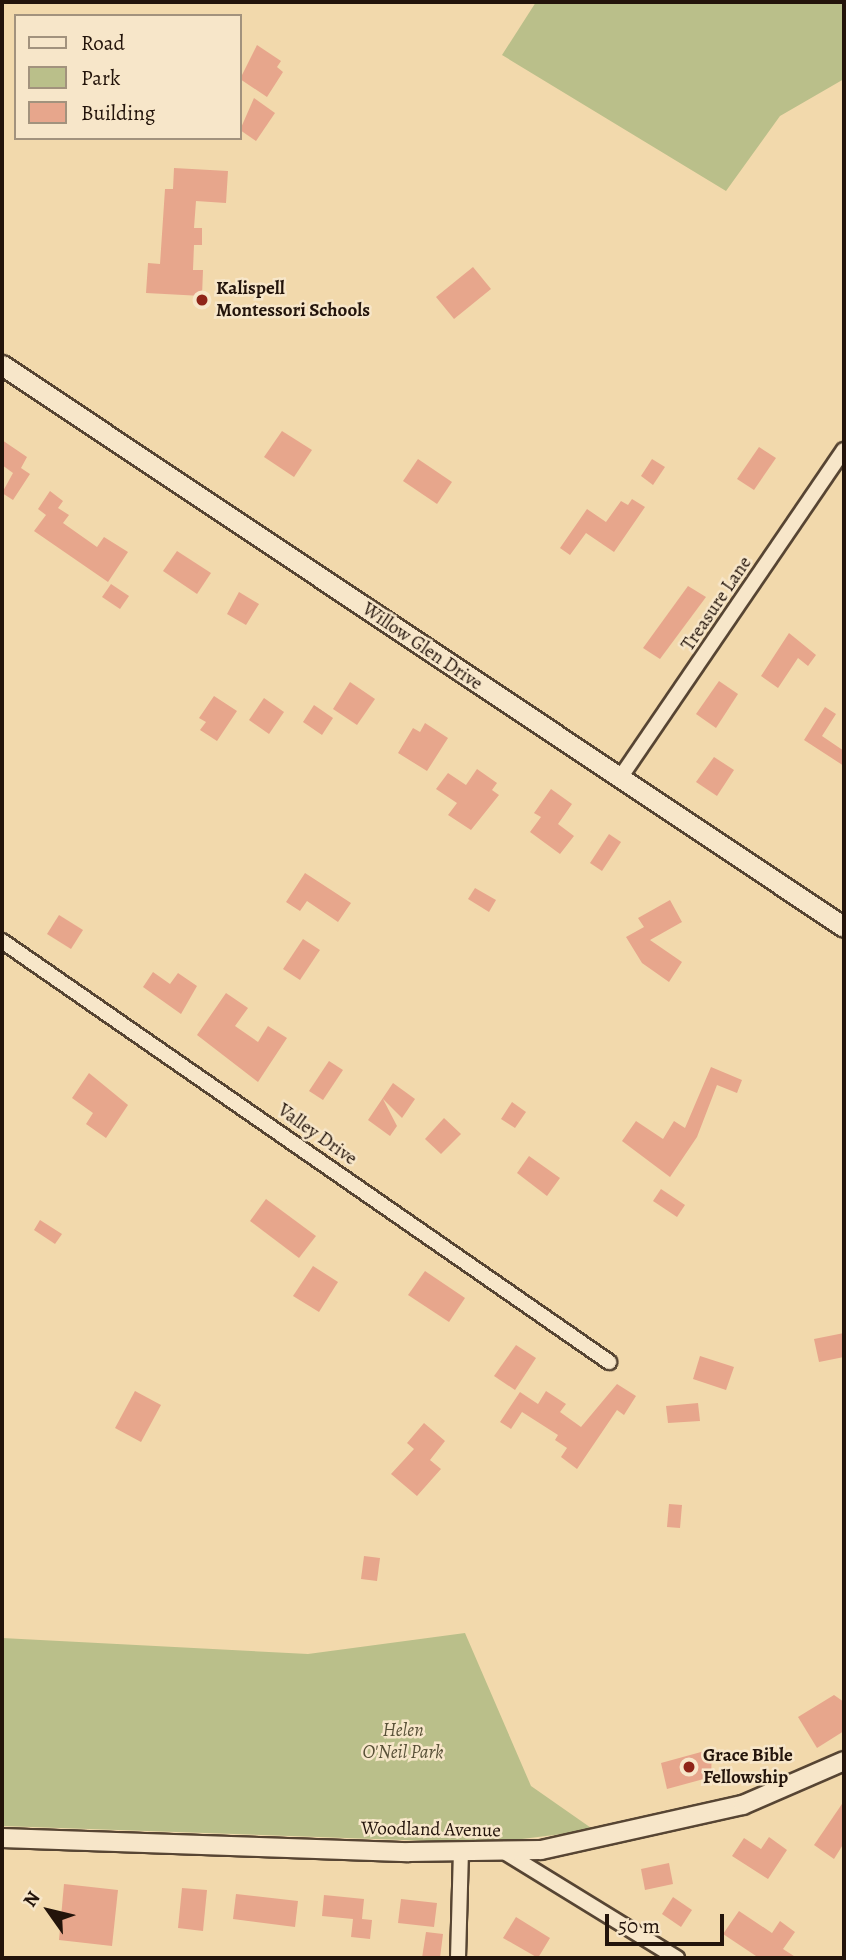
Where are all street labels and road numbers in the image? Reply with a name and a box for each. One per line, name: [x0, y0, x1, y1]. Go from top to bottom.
street label: Treasure Lane: [677, 552, 757, 656]
street label: Willow Glen Drive: [357, 598, 487, 696]
street label: Valley Drive: [273, 1099, 361, 1171]
street label: Woodland Avenue: [361, 1817, 501, 1843]

